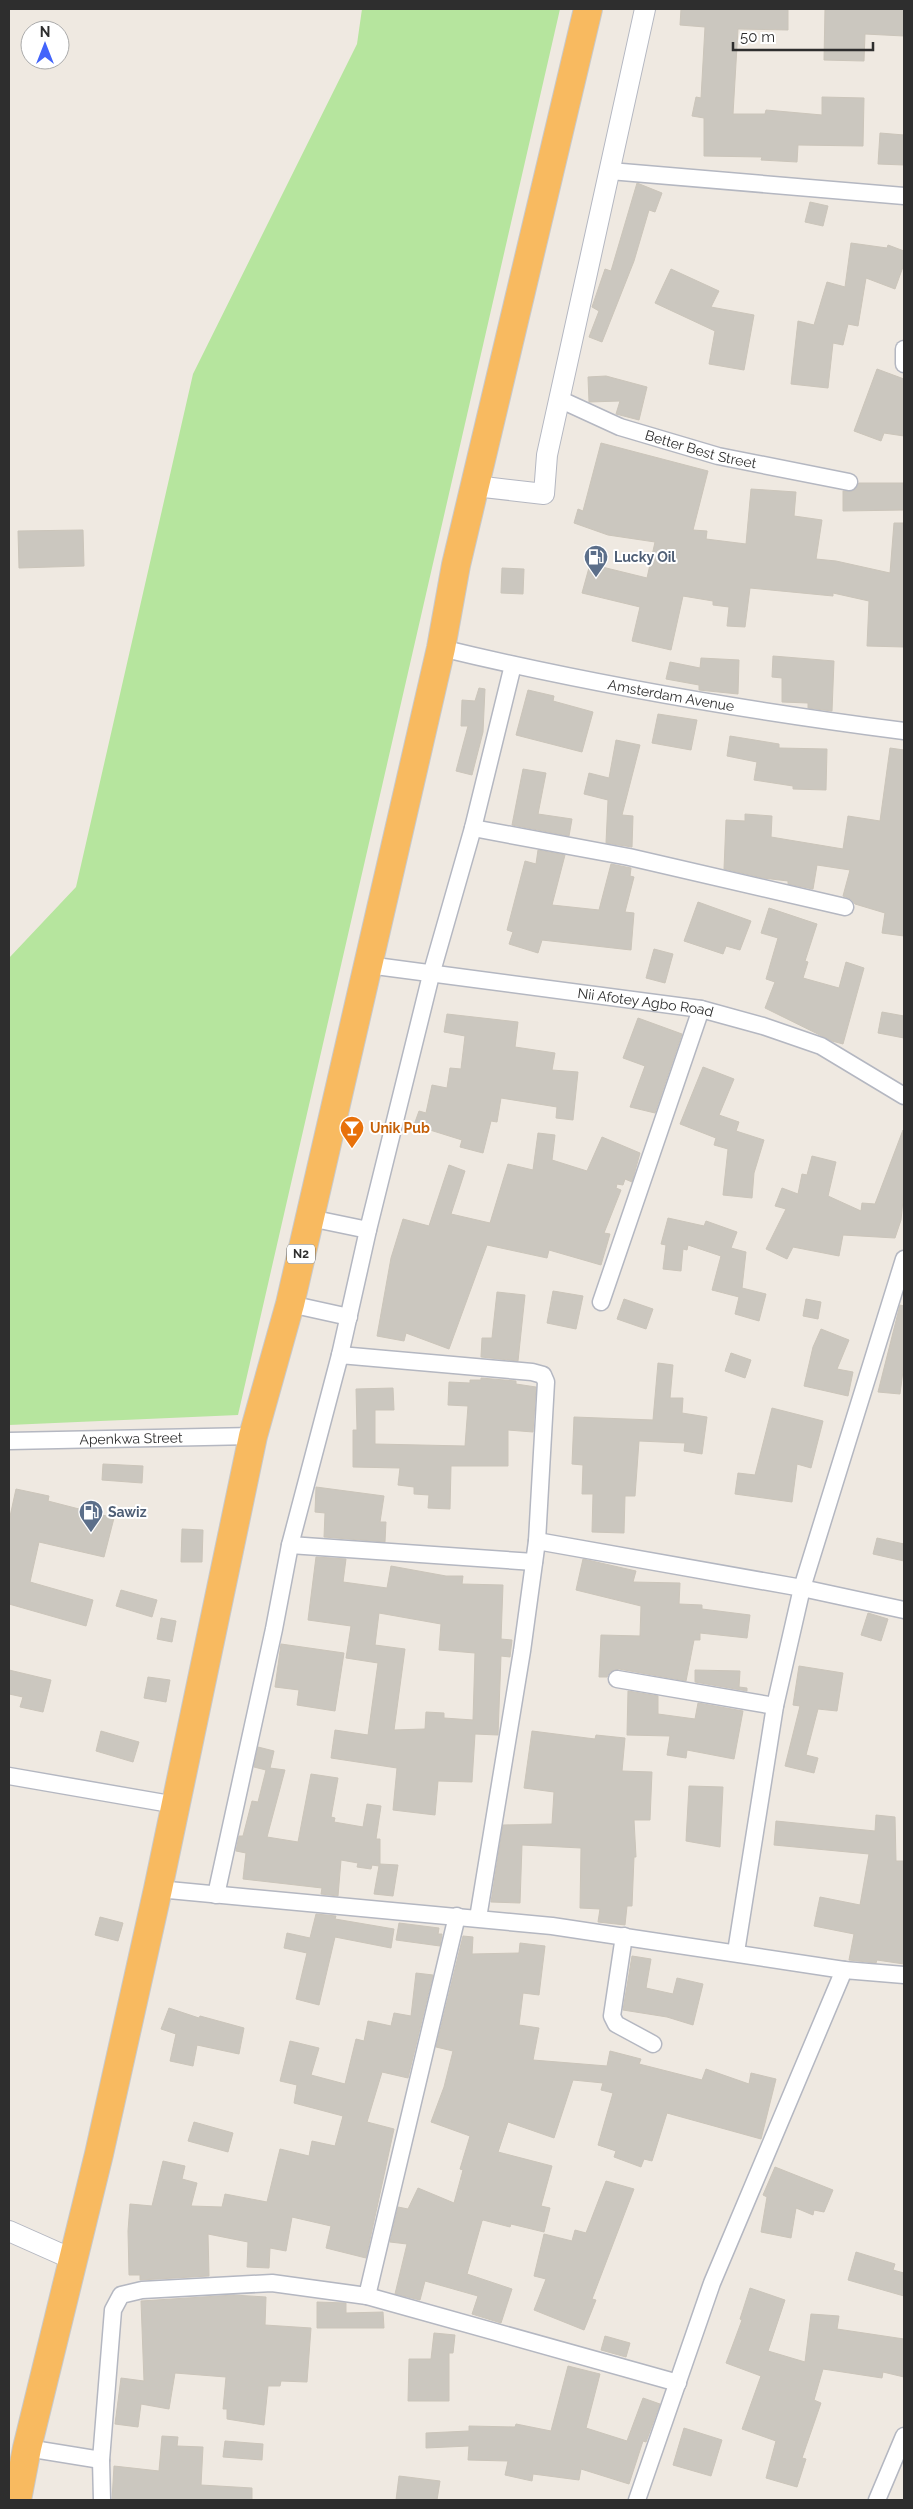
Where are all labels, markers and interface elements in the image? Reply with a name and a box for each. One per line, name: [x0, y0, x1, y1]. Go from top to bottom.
north arrow: [20, 20, 70, 70]
scale bar: [733, 20, 873, 52]
text: N: [40, 24, 50, 40]
text: 50 m: [740, 28, 775, 46]
street label: Better Best Street: [643, 427, 758, 471]
fuel station icon: Lucky Oil: [583, 544, 609, 578]
place label: Lucky Oil: [614, 549, 676, 565]
street label: Amsterdam Avenue: [607, 676, 736, 714]
street label: Nii Afotey Agbo Road: [577, 985, 715, 1020]
bar icon: Unik Pub: [339, 1115, 365, 1149]
place label: Unik Pub: [370, 1120, 430, 1136]
road number: N2: [287, 1244, 315, 1264]
street label: Apenkwa Street: [79, 1429, 183, 1448]
fuel station icon: Sawiz: [78, 1499, 104, 1533]
place label: Sawiz: [108, 1504, 147, 1520]

